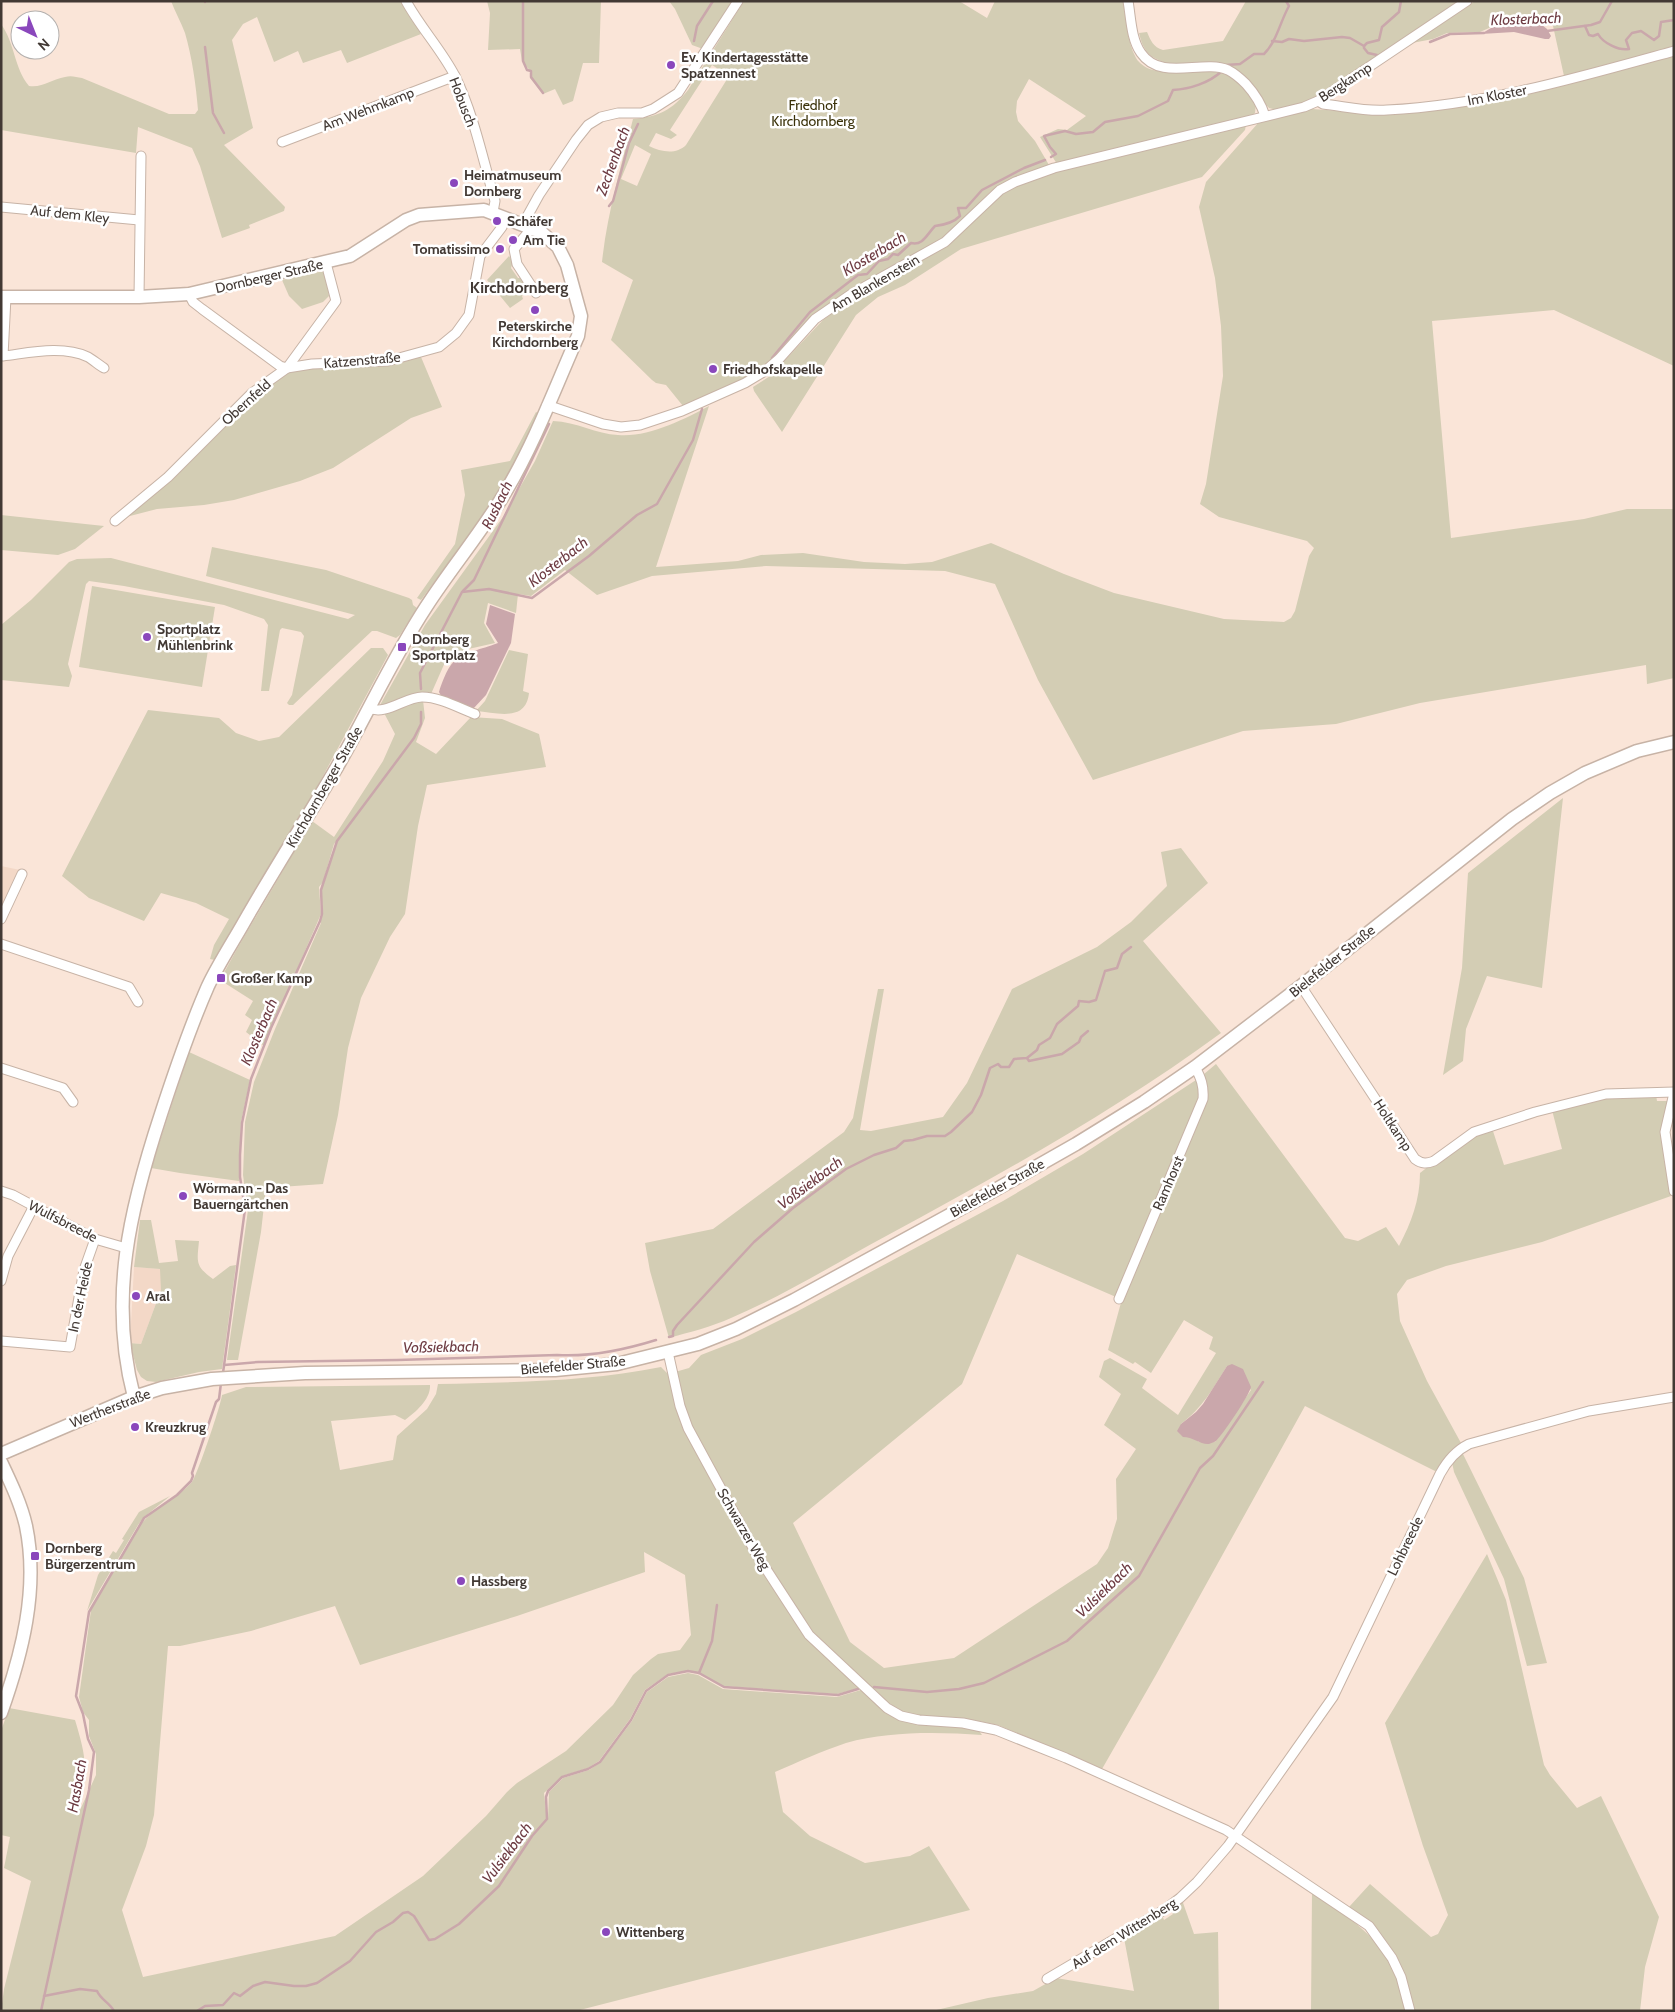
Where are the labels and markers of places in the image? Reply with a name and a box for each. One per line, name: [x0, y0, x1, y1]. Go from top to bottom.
place label: Ev. Kindertagesstätte Spatzennest: [681, 48, 808, 82]
marker: Ev. Kindertagesstätte Spatzennest: [665, 59, 677, 71]
place label: Heimatmuseum Dornberg: [464, 166, 561, 200]
marker: Heimatmuseum Dornberg: [448, 177, 460, 189]
place label: Schäfer: [507, 212, 553, 230]
marker: Schäfer: [491, 215, 503, 227]
place label: Am Tie: [523, 231, 565, 249]
marker: Am Tie: [507, 234, 519, 246]
place label: Tomatissimo: [413, 240, 490, 258]
marker: Tomatissimo: [494, 243, 506, 255]
marker: Peterskirche Kirchdornberg: [529, 304, 541, 316]
place label: Peterskirche Kirchdornberg: [492, 317, 578, 351]
place label: Friedhofskapelle: [723, 360, 823, 378]
marker: Friedhofskapelle: [707, 363, 719, 375]
place label: Sportplatz Mühlenbrink: [157, 620, 233, 654]
place label: Dornberg Sportplatz: [412, 630, 476, 664]
marker: Sportplatz Mühlenbrink: [141, 631, 153, 643]
marker: Dornberg Sportplatz: [396, 641, 408, 653]
place label: Großer Kamp: [231, 969, 312, 987]
marker: Großer Kamp: [215, 972, 227, 984]
place label: Wörmann - Das Bauerngärtchen: [193, 1179, 288, 1213]
marker: Wörmann - Das Bauerngärtchen: [177, 1190, 189, 1202]
place label: Aral: [146, 1287, 170, 1305]
marker: Aral: [130, 1290, 142, 1302]
place label: Kreuzkrug: [145, 1418, 206, 1436]
marker: Kreuzkrug: [129, 1421, 141, 1433]
place label: Dornberg Bürgerzentrum: [45, 1539, 135, 1573]
marker: Dornberg Bürgerzentrum: [29, 1550, 41, 1562]
place label: Hassberg: [471, 1572, 527, 1590]
marker: Hassberg: [455, 1575, 467, 1587]
place label: Wittenberg: [616, 1923, 684, 1941]
marker: Wittenberg: [600, 1926, 612, 1938]

